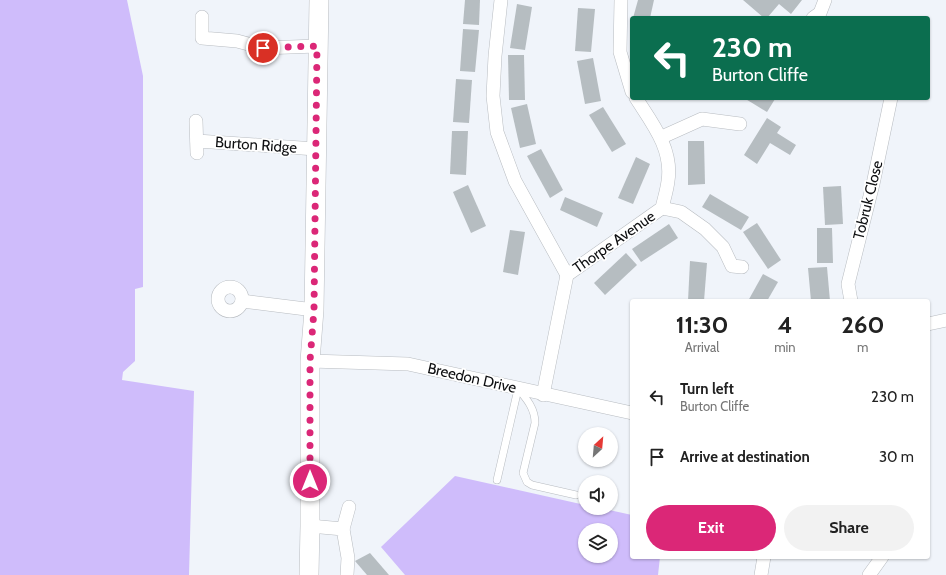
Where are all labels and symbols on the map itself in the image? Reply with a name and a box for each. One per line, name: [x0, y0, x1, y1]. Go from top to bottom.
pin: [246, 31, 280, 65]
street label: Burton Ridge: [214, 133, 298, 157]
street label: Tobruk Close: [849, 158, 887, 241]
street label: Thorpe Avenue: [570, 207, 659, 277]
street label: Breedon Drive: [426, 359, 519, 397]
north arrow: [578, 427, 618, 467]
position arrow: [289, 460, 331, 502]

